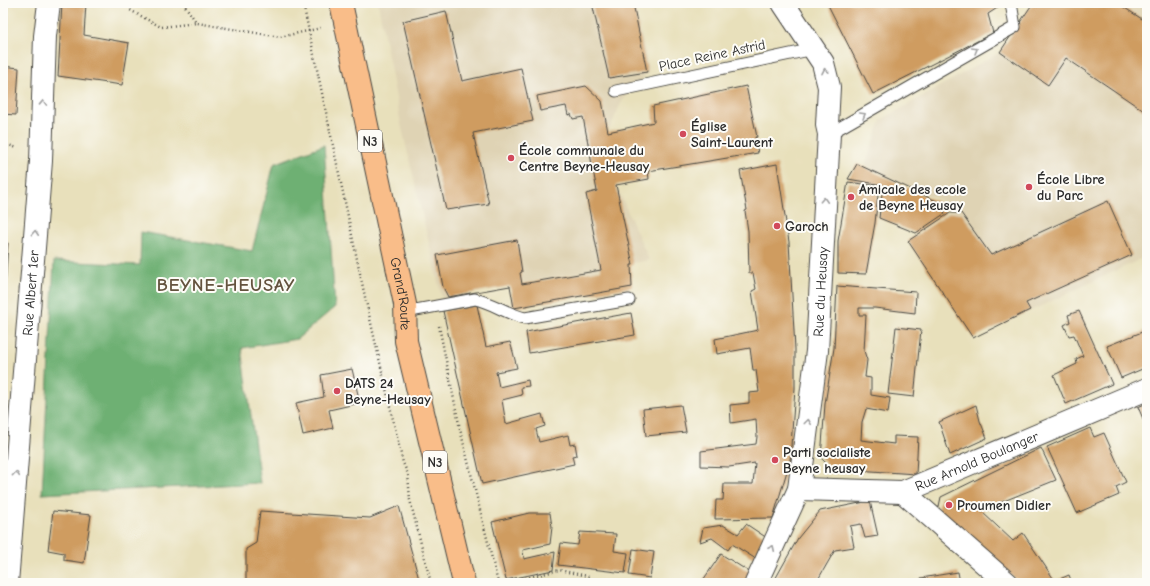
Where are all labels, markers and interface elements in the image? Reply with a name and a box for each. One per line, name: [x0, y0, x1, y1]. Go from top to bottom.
street label: Place Reine Astrid: [657, 36, 767, 75]
one-way arrow: [971, 47, 978, 54]
one-way arrow: [822, 68, 830, 74]
one-way arrow: [38, 100, 47, 106]
one-way arrow: [859, 112, 866, 119]
place label: Église Saint-Laurent: [691, 118, 773, 151]
marker: Église Saint-Laurent: [678, 129, 688, 139]
road number: N3: [358, 130, 382, 152]
place label: École communale du Centre Beyne-Heusay: [519, 142, 650, 175]
marker: École communale du Centre Beyne-Heusay: [506, 153, 516, 163]
place label: École Libre du Parc: [1037, 171, 1104, 204]
place label: Amicale des ecole de Beyne Heusay: [859, 181, 966, 214]
marker: École Libre du Parc: [1024, 182, 1034, 192]
marker: Amicale des ecole de Beyne Heusay: [846, 192, 856, 202]
one-way arrow: [820, 197, 829, 203]
place label: Garoch: [785, 218, 829, 235]
marker: Garoch: [772, 221, 782, 231]
one-way arrow: [31, 230, 40, 236]
street label: Rue du Heusay: [810, 245, 832, 337]
street label: Rue Albert 1er: [19, 249, 43, 336]
street label: Grand'Route: [386, 256, 414, 330]
district label: BEYNE-HEUSAY: [157, 275, 295, 296]
place label: DATS 24 Beyne-Heusay: [345, 375, 431, 408]
marker: DATS 24 Beyne-Heusay: [332, 386, 342, 396]
one-way arrow: [803, 419, 812, 425]
street label: Rue Arnold Boulanger: [912, 428, 1042, 495]
place label: Parti socialiste Beyne heusay: [783, 444, 871, 477]
road number: N3: [423, 451, 447, 473]
marker: Parti socialiste Beyne heusay: [770, 455, 780, 465]
one-way arrow: [11, 471, 20, 477]
place label: Proumen Didier: [957, 497, 1051, 514]
marker: Proumen Didier: [944, 500, 954, 510]
one-way arrow: [767, 544, 775, 552]

